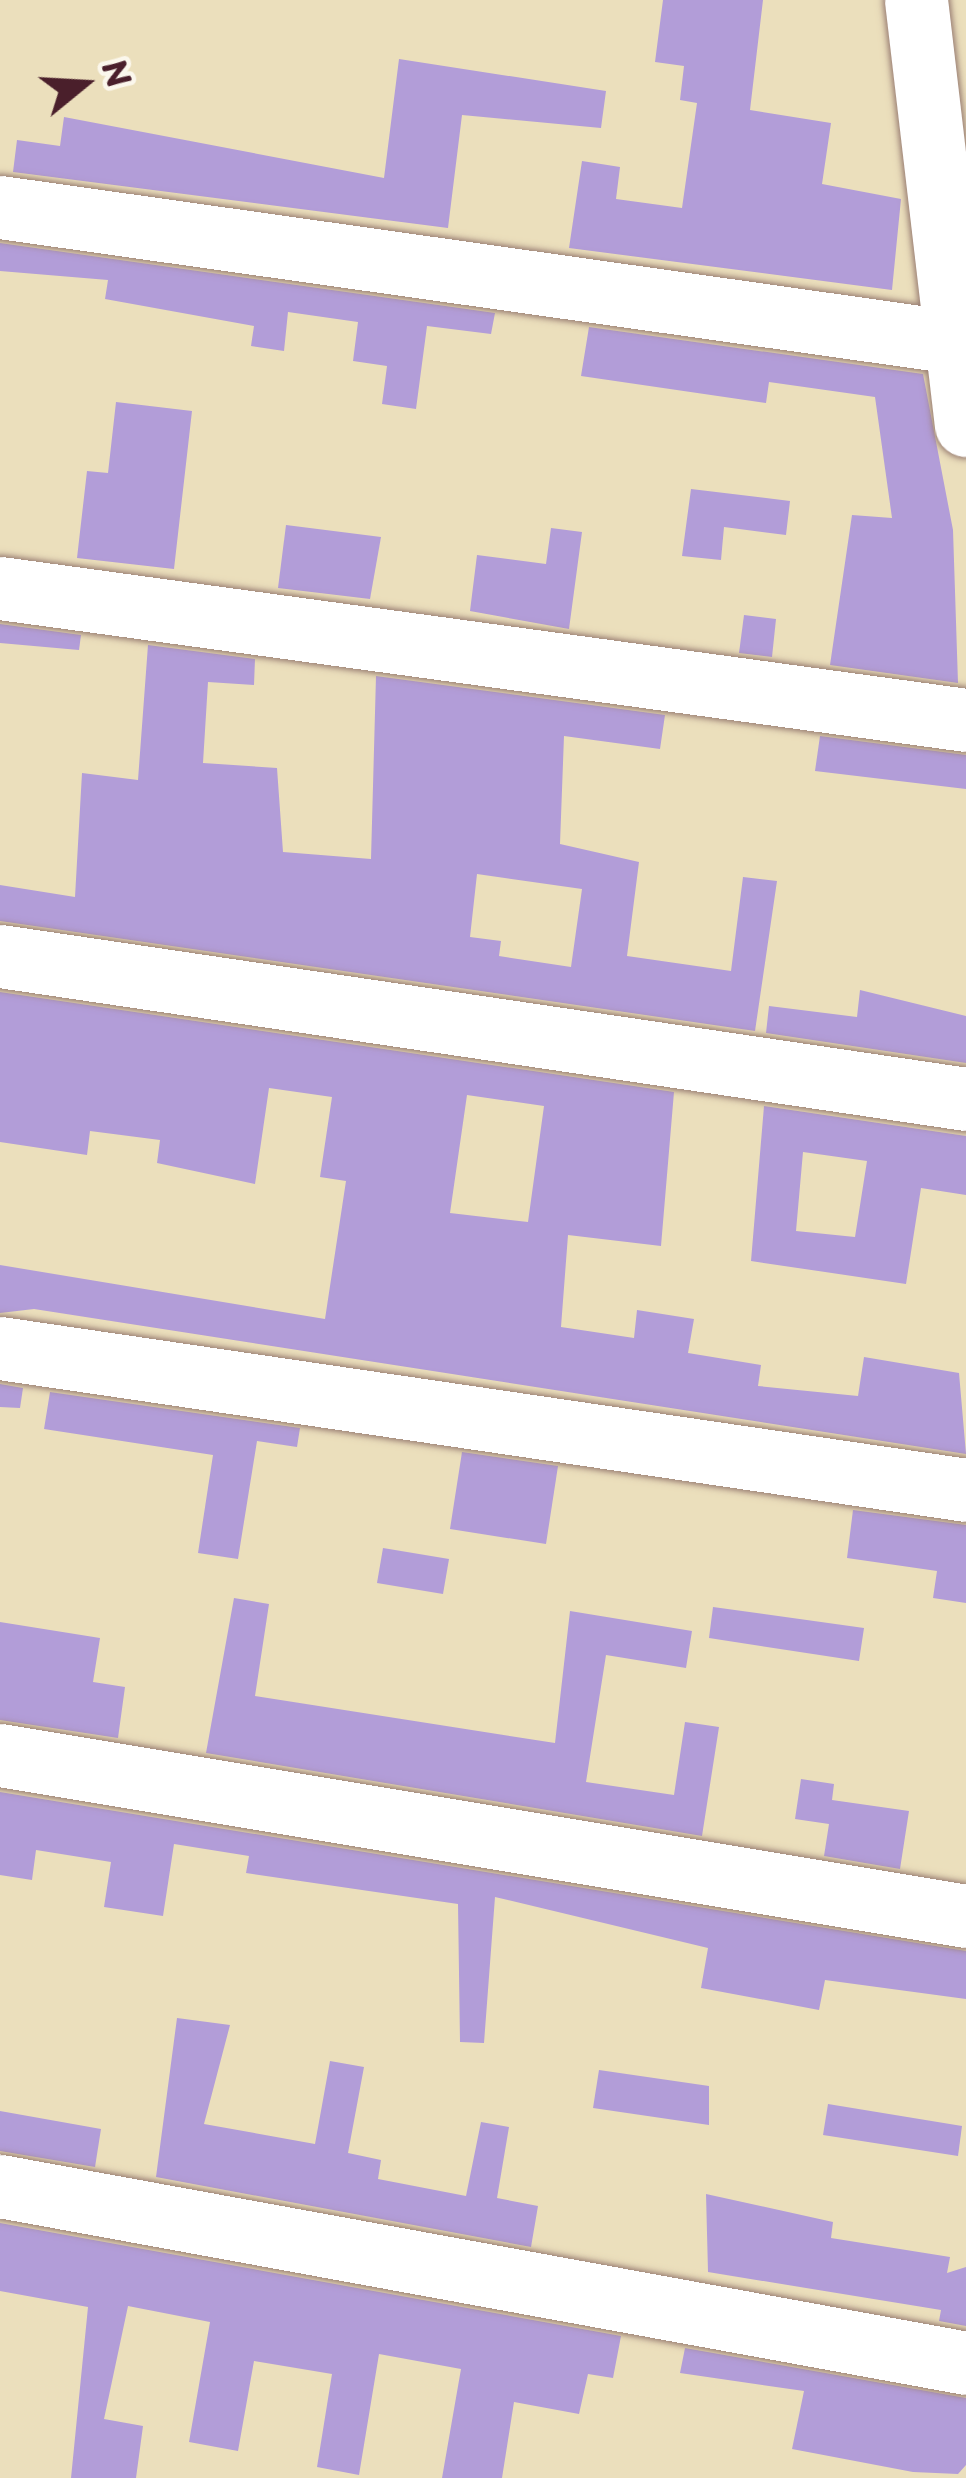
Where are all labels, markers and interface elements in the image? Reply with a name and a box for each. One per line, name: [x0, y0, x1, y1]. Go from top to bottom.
north arrow: [24, 24, 144, 144]
text: N: [90, 53, 146, 93]

